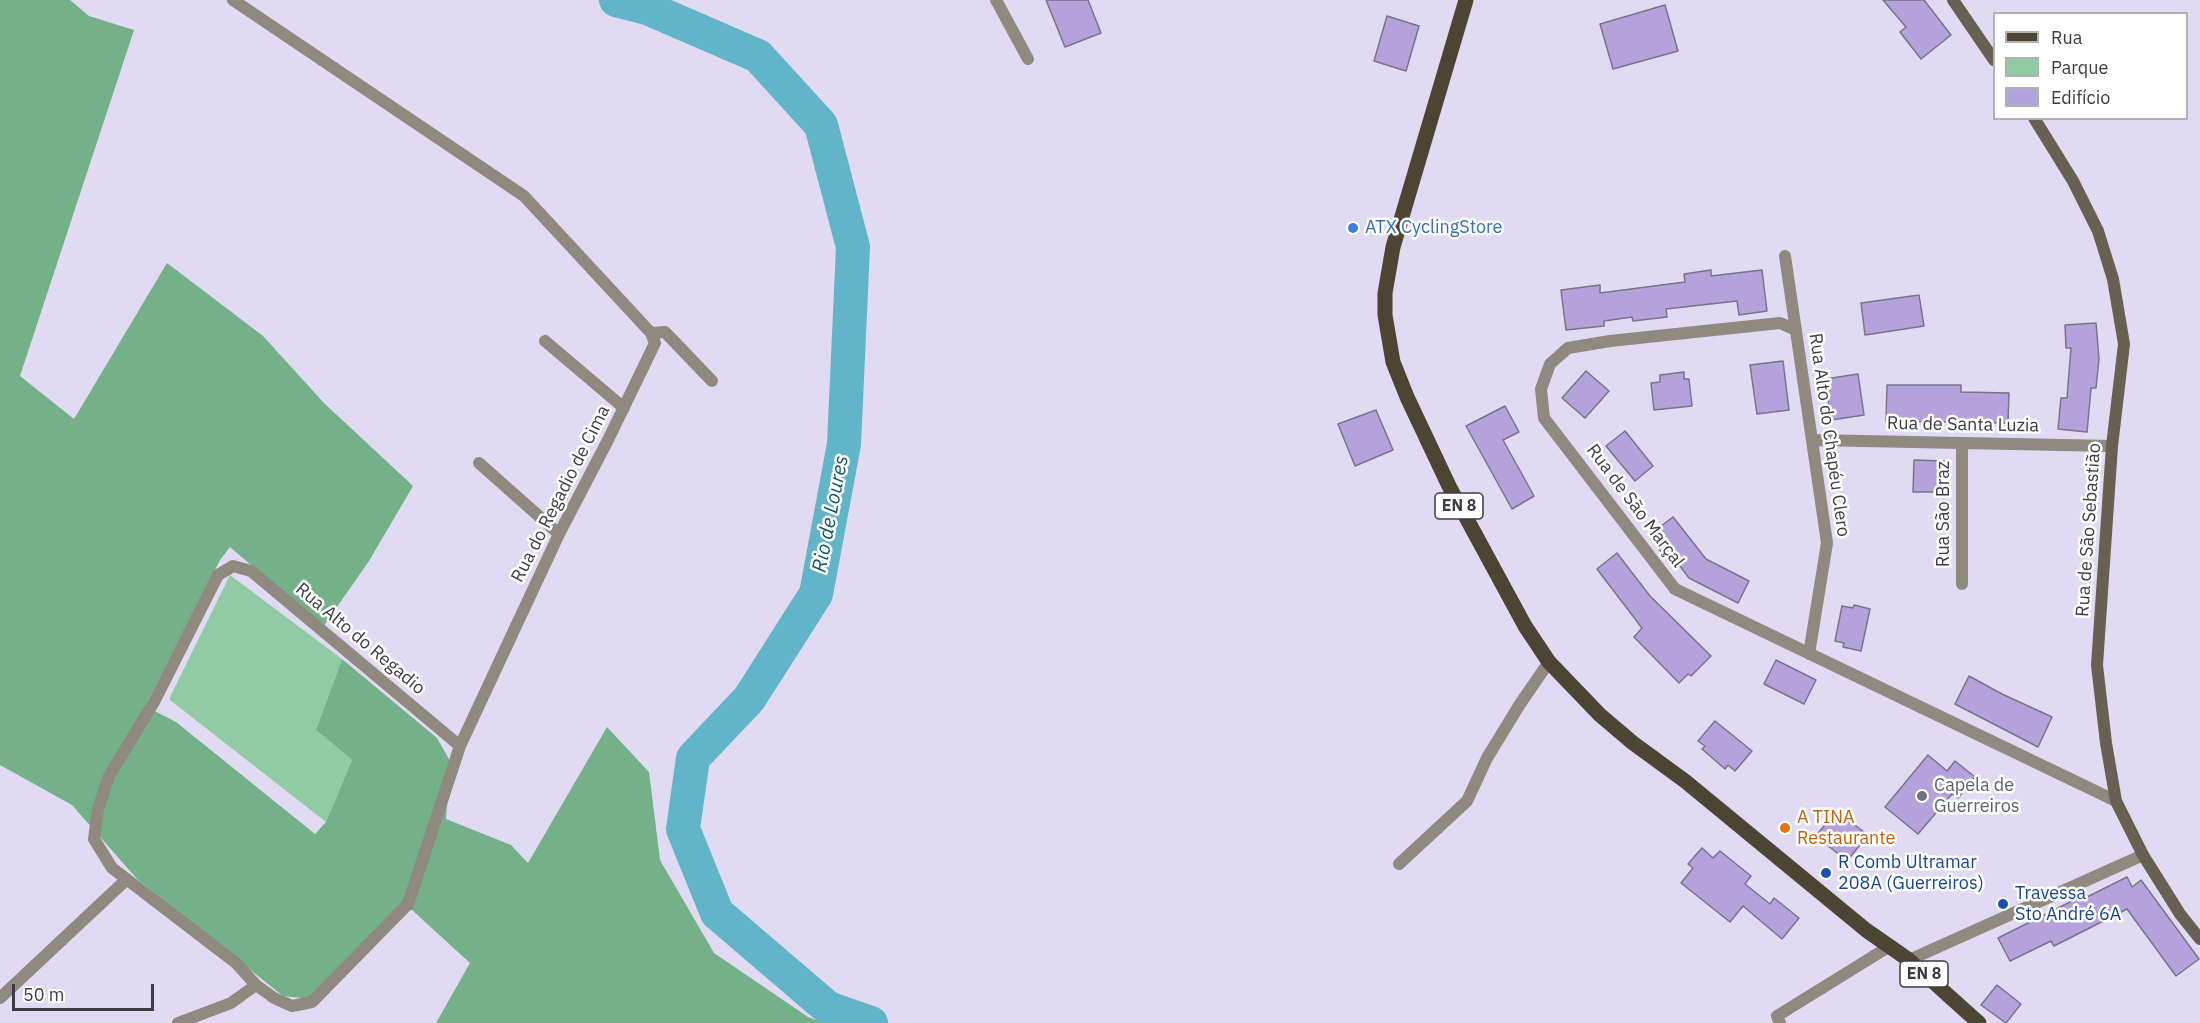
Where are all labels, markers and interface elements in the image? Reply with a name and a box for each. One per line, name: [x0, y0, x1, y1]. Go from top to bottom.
legend: [1993, 12, 2188, 120]
text: Rua: [2051, 26, 2082, 49]
text: Parque: [2051, 56, 2108, 79]
text: Edifício: [2051, 86, 2110, 109]
place label: ATX CyclingStore: [1365, 217, 1502, 239]
marker: ATX CyclingStore: [1346, 221, 1360, 235]
street label: Rua Alto do Chapéu Clero: [1804, 332, 1854, 538]
street label: Rua do Regadio de Cima: [507, 402, 615, 586]
street label: Rua de Santa Luzia: [1887, 413, 2039, 437]
street label: Rua de São Marçal: [1582, 440, 1688, 572]
street label: Rua de São Sebastião: [2072, 442, 2106, 618]
water label: Rio de Loures: [808, 454, 854, 574]
street label: Rua São Braz: [1933, 461, 1955, 567]
road number: EN 8: [1435, 493, 1483, 519]
street label: Rua Alto do Regadio: [291, 578, 429, 700]
place label: Capela de Guerreiros: [1934, 775, 2019, 818]
marker: Capela de Guerreiros: [1915, 789, 1929, 803]
place label: A TINA Restaurante: [1797, 807, 1895, 850]
marker: A TINA Restaurante: [1778, 821, 1792, 835]
place label: R Comb Ultramar 208A (Guerreiros): [1838, 852, 1984, 894]
marker: R Comb Ultramar 208A (Guerreiros): [1819, 866, 1833, 880]
place label: Travessa Sto André 6A: [2015, 883, 2121, 926]
marker: Travessa Sto André 6A: [1996, 897, 2010, 911]
road number: EN 8: [1900, 961, 1948, 987]
scale bar: [15, 972, 158, 1010]
text: 50 m: [23, 983, 65, 1006]

